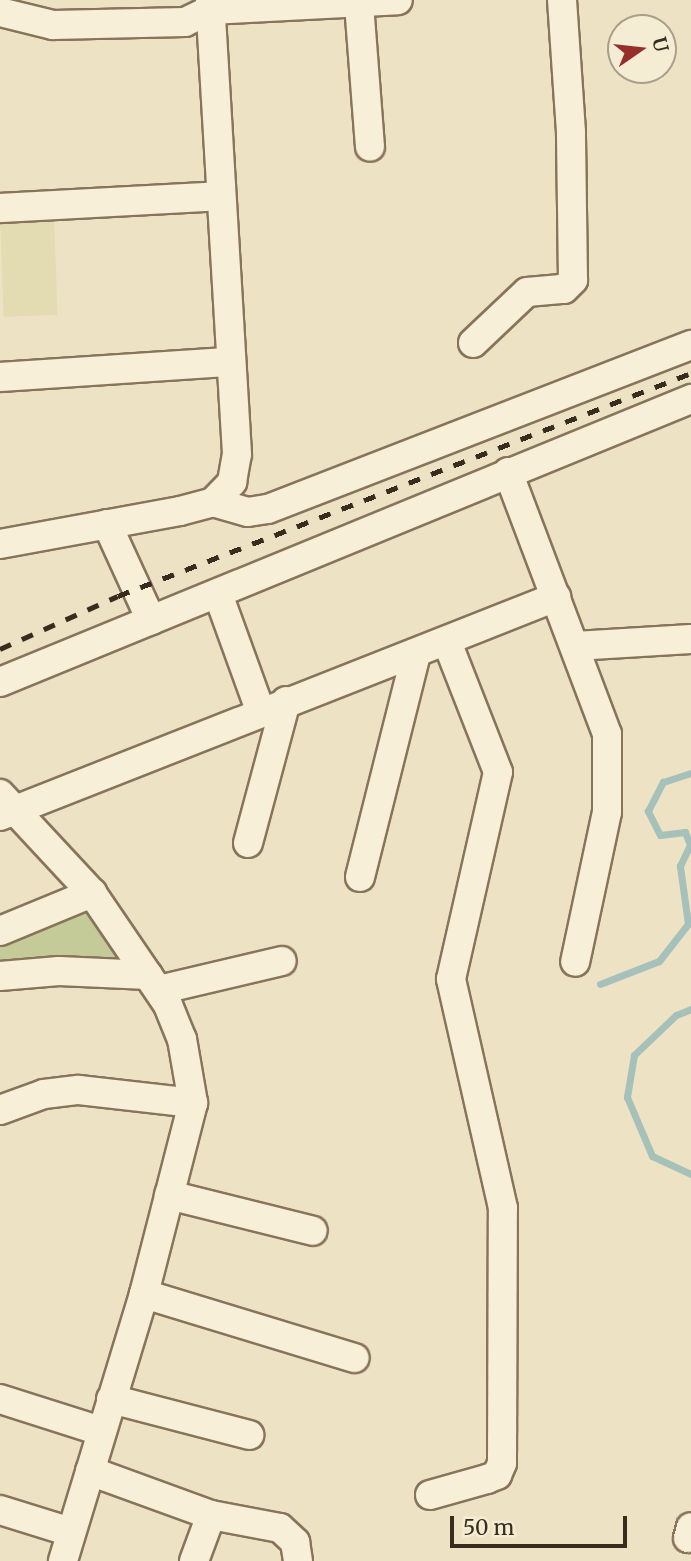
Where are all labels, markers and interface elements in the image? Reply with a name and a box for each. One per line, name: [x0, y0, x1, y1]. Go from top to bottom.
north arrow: [607, 14, 677, 84]
text: U: [647, 35, 674, 54]
scale bar: [453, 1502, 630, 1546]
text: 50 m: [463, 1514, 514, 1541]

